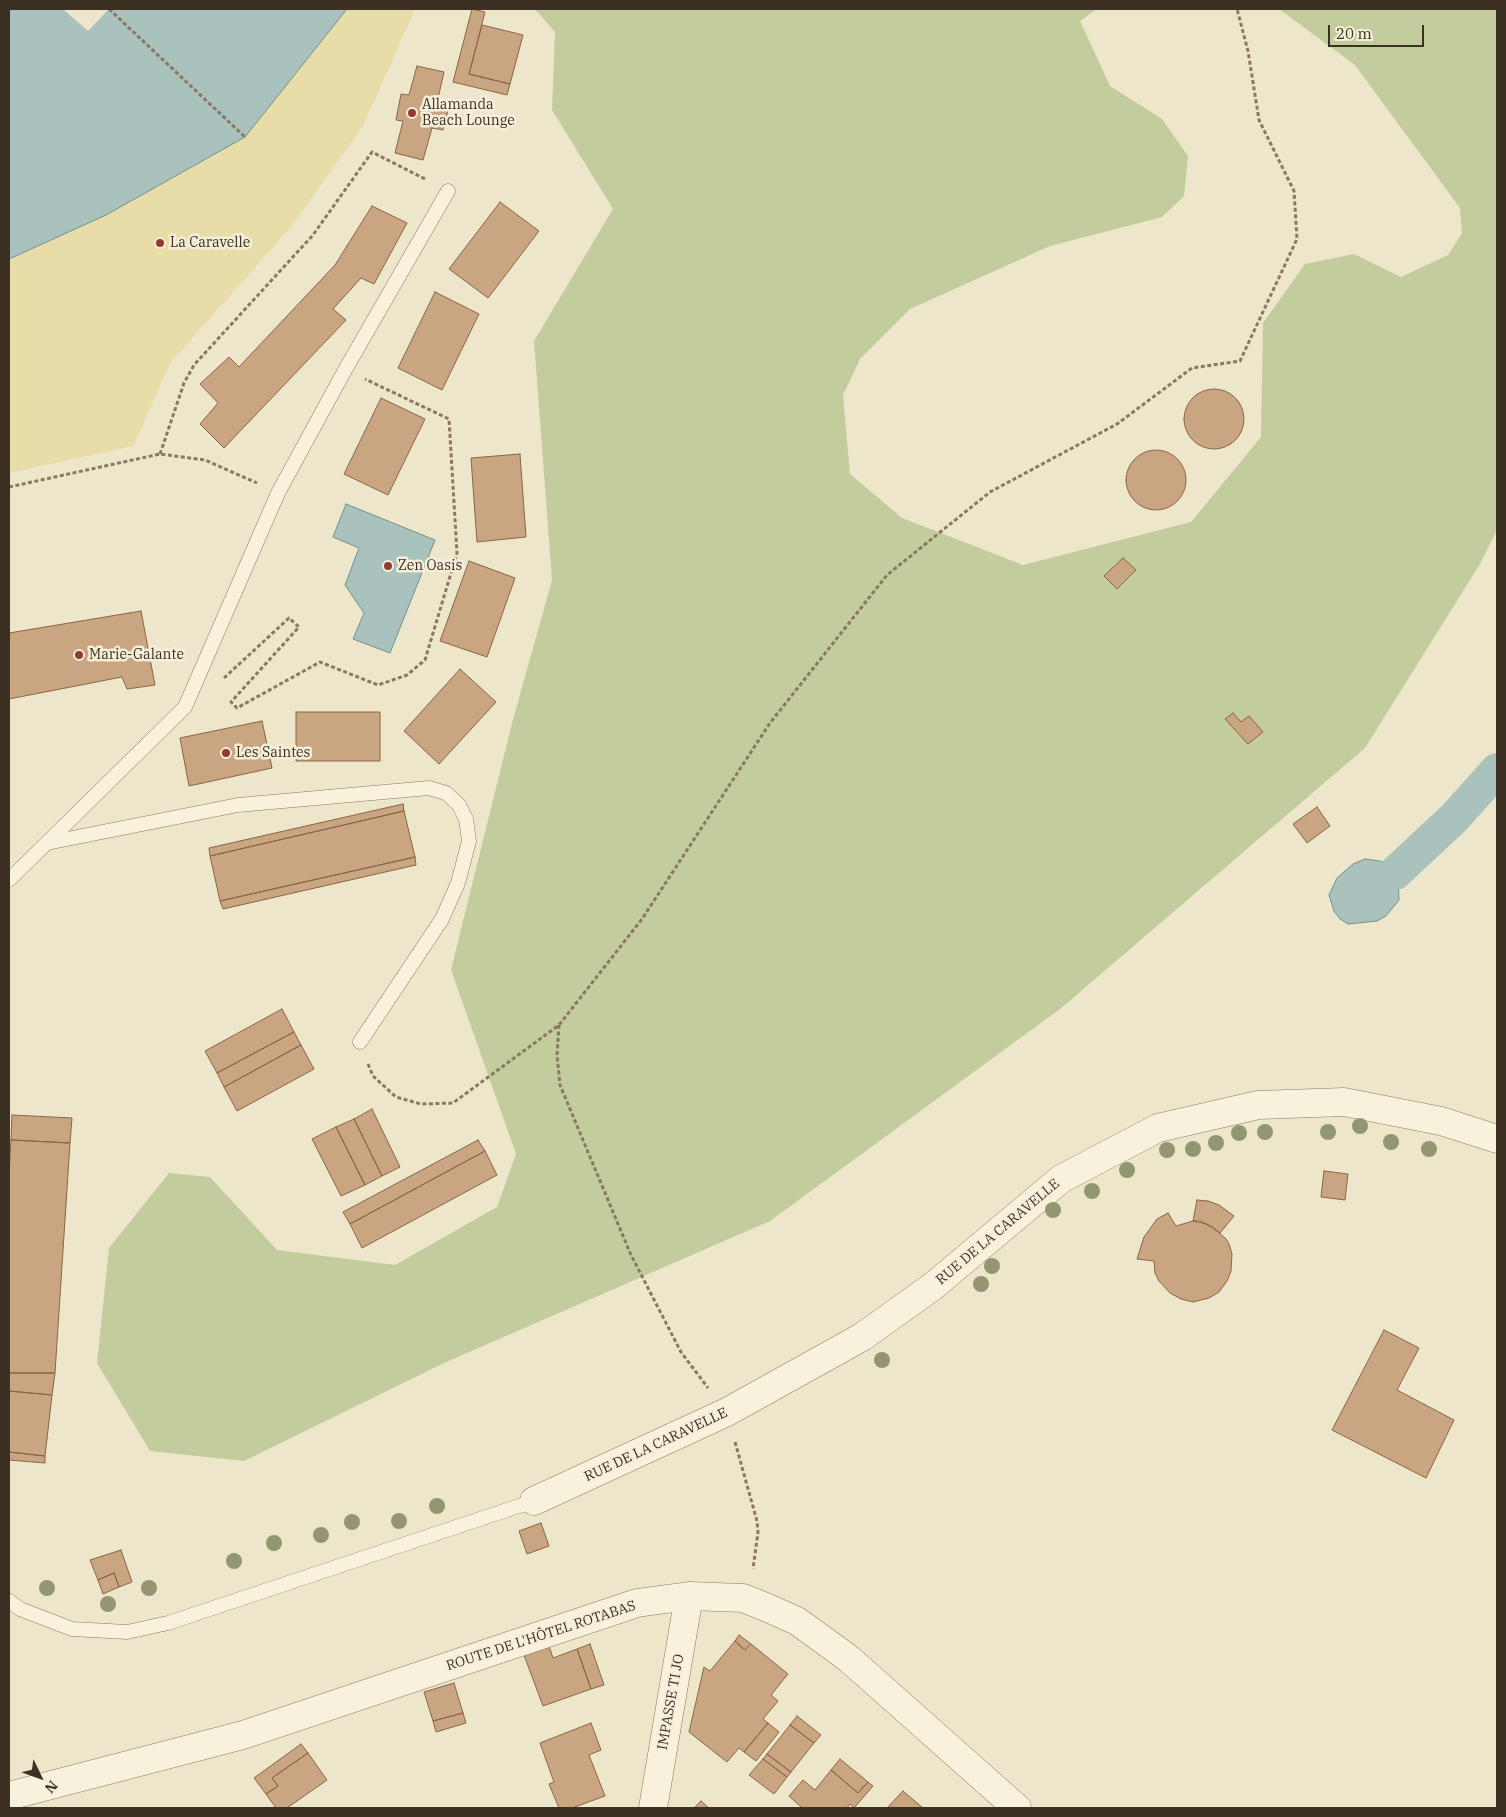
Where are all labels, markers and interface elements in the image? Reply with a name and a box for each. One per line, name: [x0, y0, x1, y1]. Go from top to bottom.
scale bar: [1331, 15, 1427, 47]
text: 20 m: [1336, 24, 1372, 43]
place label: Allamanda Beach Lounge: [422, 97, 515, 130]
marker: Allamanda Beach Lounge: [406, 107, 418, 119]
place label: La Caravelle: [170, 235, 250, 251]
marker: La Caravelle: [154, 237, 166, 249]
place label: Zen Oasis: [398, 558, 462, 574]
marker: Zen Oasis: [382, 560, 394, 572]
place label: Marie-Galante: [89, 647, 184, 663]
marker: Marie-Galante: [73, 649, 85, 661]
place label: Les Saintes: [236, 745, 310, 761]
marker: Les Saintes: [220, 747, 232, 759]
street label: RUE DE LA CARAVELLE: [933, 1175, 1063, 1289]
street label: RUE DE LA CARAVELLE: [582, 1404, 730, 1486]
street label: ROUTE DE L'HÔTEL ROTABAS: [444, 1597, 638, 1675]
street label: IMPASSE TI JO: [654, 1653, 688, 1751]
north arrow: [15, 1752, 65, 1802]
text: N: [41, 1777, 62, 1797]

